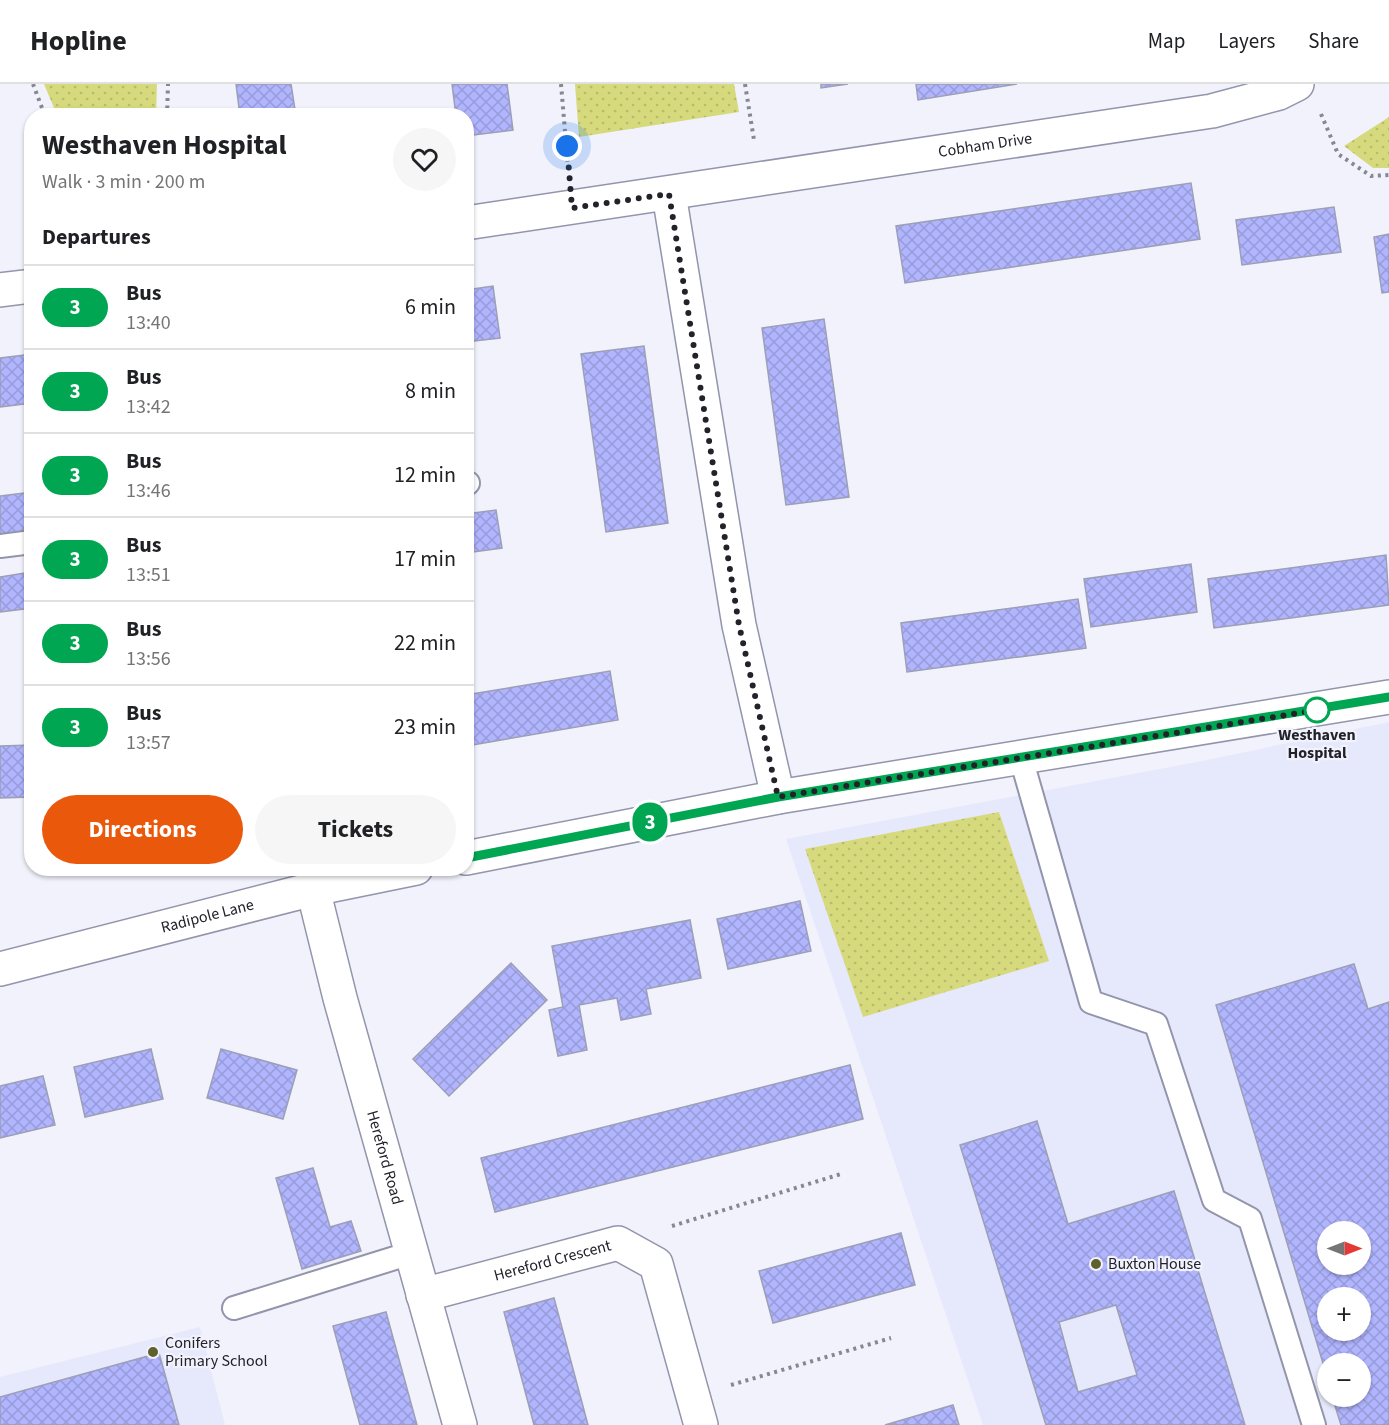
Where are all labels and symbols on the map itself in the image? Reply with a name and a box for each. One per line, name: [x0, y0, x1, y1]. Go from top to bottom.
street label: Cobham Drive: [937, 127, 1034, 163]
your location: [552, 131, 582, 161]
marker: Westhaven Hospital: [1304, 697, 1330, 723]
place label: Westhaven Hospital: [1278, 724, 1356, 764]
line badge: 3: [630, 802, 670, 842]
street label: Radipole Lane: [158, 894, 256, 938]
street label: Hereford Road: [361, 1108, 409, 1207]
north arrow: [1317, 1221, 1371, 1275]
street label: Hereford Crescent: [491, 1234, 614, 1287]
place label: Buxton House: [1108, 1253, 1201, 1275]
marker: Buxton House: [1089, 1257, 1103, 1271]
place label: Conifers Primary School: [165, 1332, 267, 1372]
marker: Conifers Primary School: [146, 1345, 160, 1359]

